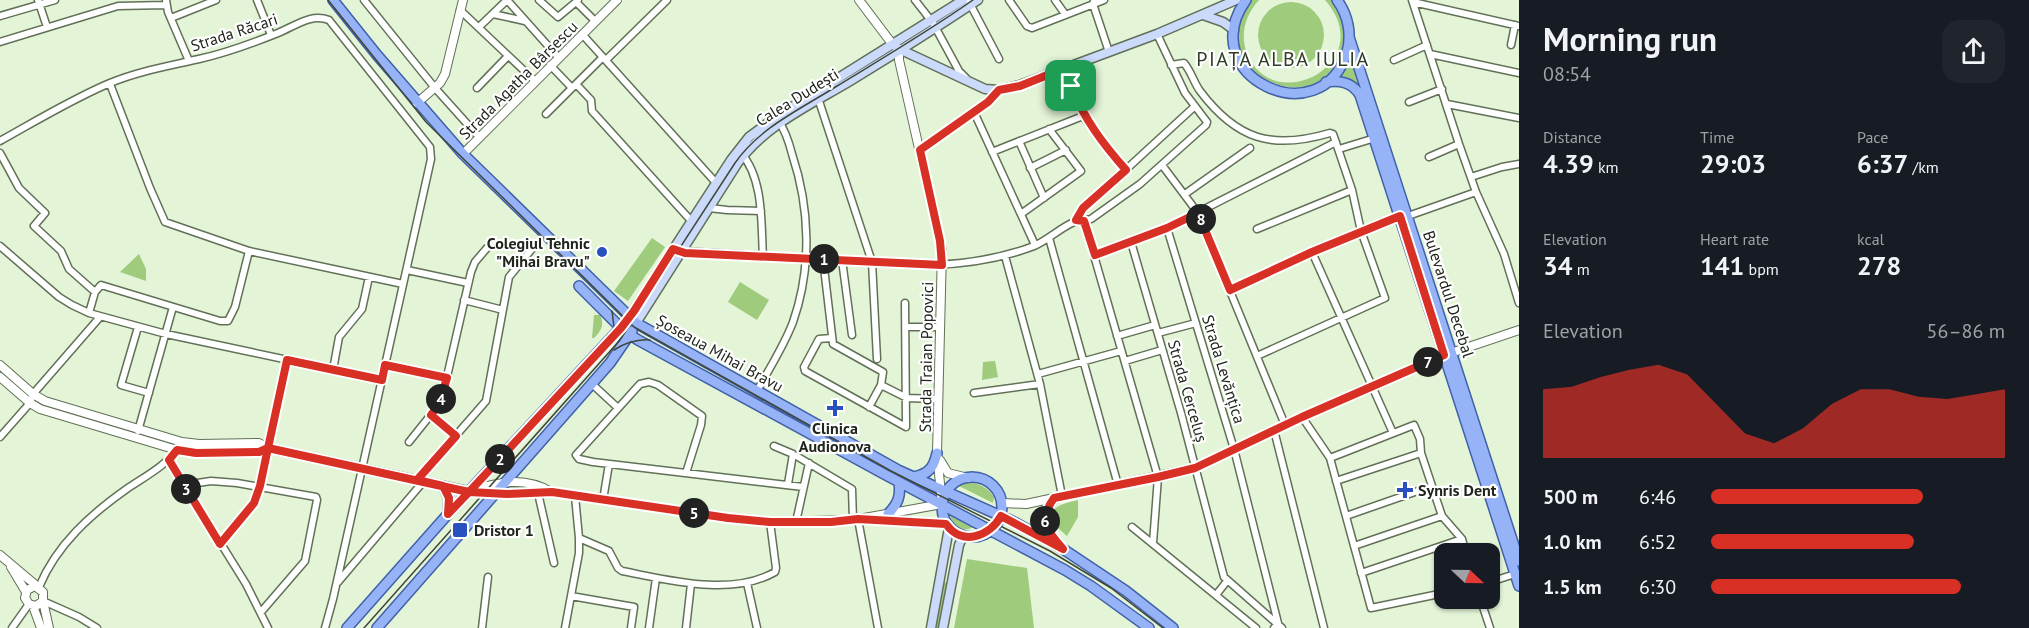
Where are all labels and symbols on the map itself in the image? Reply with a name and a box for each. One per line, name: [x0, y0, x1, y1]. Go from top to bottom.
street label: Strada Răcari: [188, 9, 280, 55]
street label: Strada Agatha Bârsescu: [454, 16, 582, 144]
district label: PIAȚA ALBA IULIA: [1196, 46, 1370, 72]
pin: [1045, 60, 1096, 111]
street label: Calea Dudești: [752, 64, 842, 130]
pin: 8: [1186, 204, 1216, 234]
street label: Bulevardul Decebal: [1419, 228, 1479, 360]
place label: Colegiul Tehnic "Mihai Bravu": [487, 233, 590, 271]
pin: 1: [809, 244, 839, 274]
marker: Colegiul Tehnic "Mihai Bravu": [595, 245, 609, 259]
street label: Strada Traian Popovici: [915, 281, 937, 433]
street label: Șoseaua Mihai Bravu: [653, 310, 787, 396]
street label: Strada Levănțica: [1198, 312, 1250, 426]
street label: Strada Cerceluș: [1164, 338, 1212, 445]
pin: 7: [1413, 347, 1443, 377]
pin: 4: [426, 384, 456, 414]
marker: Clinica Audionova: [826, 399, 844, 417]
place label: Clinica Audionova: [799, 418, 871, 456]
pin: 2: [485, 444, 515, 474]
pin: 3: [171, 474, 201, 504]
place label: Synris Dent: [1418, 480, 1497, 500]
marker: Synris Dent: [1396, 481, 1414, 499]
pin: 5: [679, 498, 709, 528]
pin: 6: [1030, 506, 1060, 536]
place label: Dristor 1: [474, 520, 534, 540]
marker: Dristor 1: [451, 521, 469, 539]
north arrow: [1434, 543, 1500, 609]

